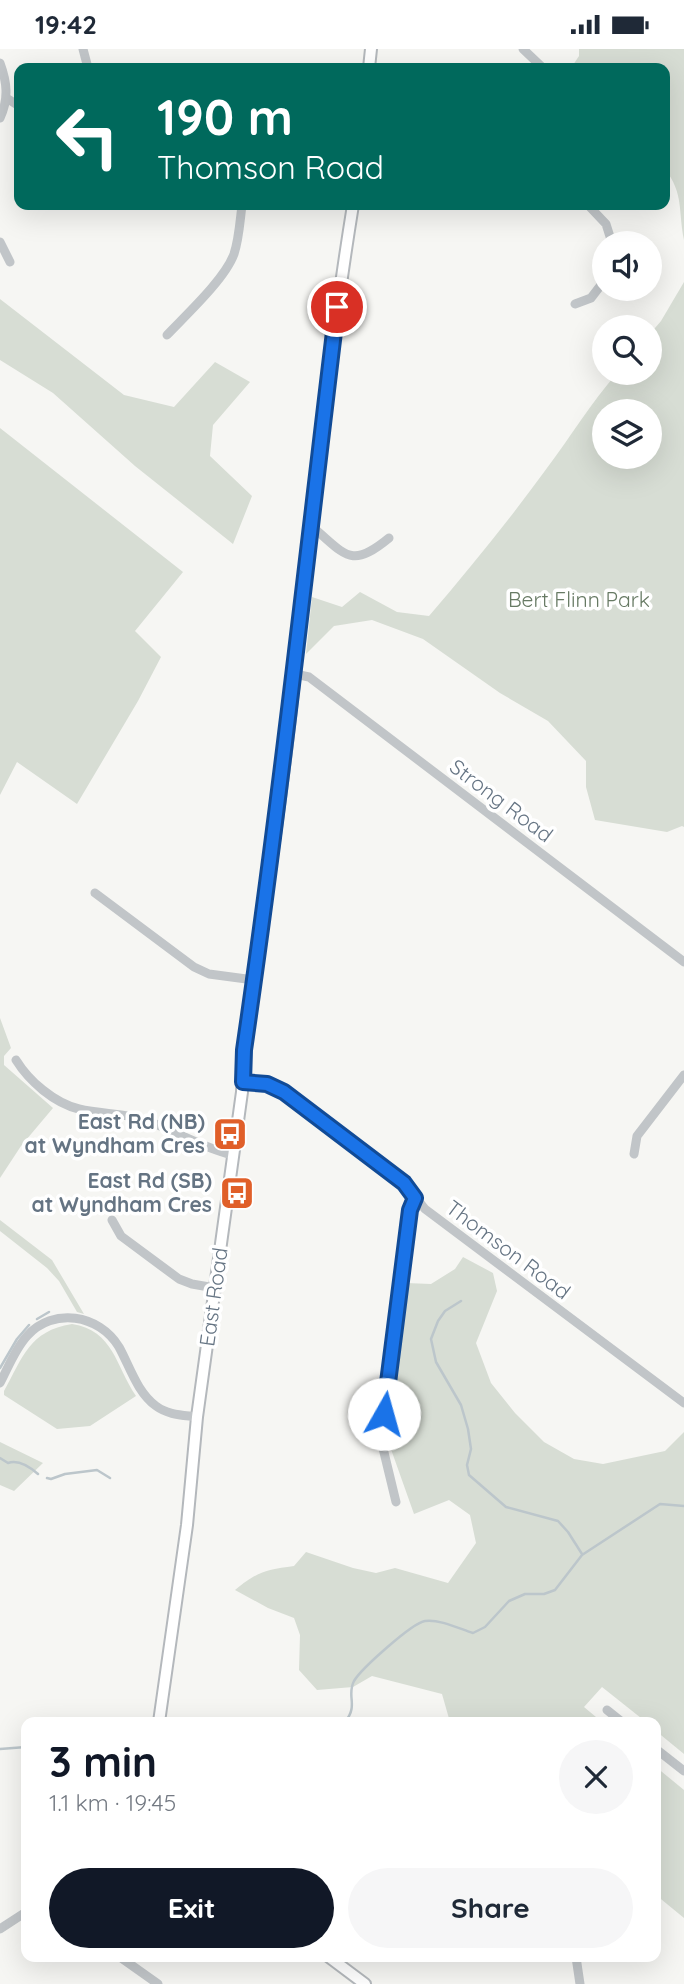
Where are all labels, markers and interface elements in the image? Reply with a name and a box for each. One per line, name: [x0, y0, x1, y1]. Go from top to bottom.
text: 19:42: [35, 8, 97, 41]
text: 190 m: [157, 86, 293, 147]
icon: left: [42, 91, 133, 182]
text: Thomson Road: [157, 147, 384, 187]
map controls: [592, 231, 662, 469]
button: sound: [592, 231, 662, 301]
pin: [307, 277, 367, 337]
icon: arrive: [318, 288, 356, 326]
button: search: [592, 315, 662, 385]
button: layers: [592, 399, 662, 469]
park label: Bert Flinn Park: [508, 586, 650, 612]
street label: Strong Road: [445, 753, 558, 847]
place label: East Rd (NB) at Wyndham Cres: [24, 1108, 205, 1158]
bus stop icon: East Rd (NB) at Wyndham Cres: [211, 1115, 249, 1153]
place label: East Rd (SB) at Wyndham Cres: [31, 1167, 212, 1217]
bus stop icon: East Rd (SB) at Wyndham Cres: [218, 1174, 256, 1212]
street label: Thomson Road: [441, 1194, 576, 1304]
street label: East Road: [193, 1246, 233, 1348]
position arrow: [347, 1377, 421, 1451]
text: 3 min: [49, 1735, 157, 1788]
button: close: [559, 1740, 633, 1814]
text: 1.1 km · 19:45: [49, 1788, 176, 1817]
button: Exit: [49, 1868, 334, 1948]
button: Share: [348, 1868, 633, 1948]

